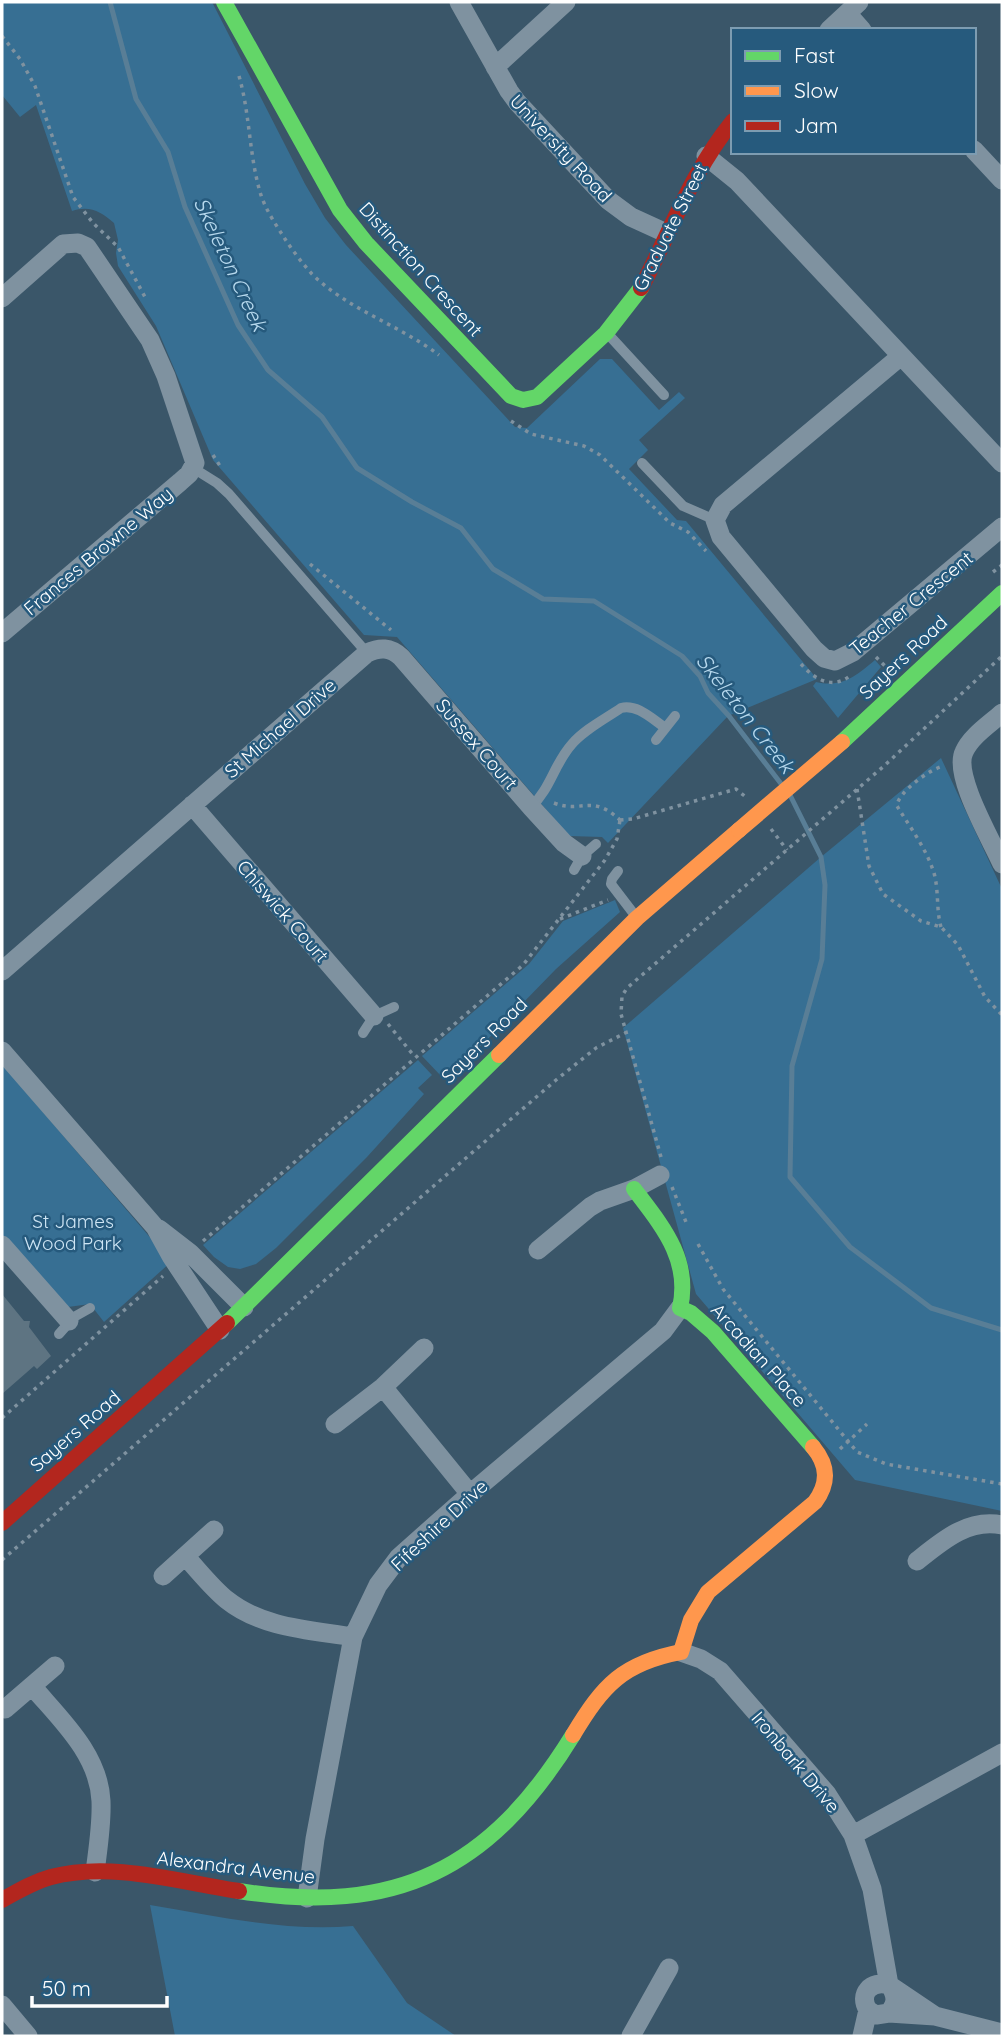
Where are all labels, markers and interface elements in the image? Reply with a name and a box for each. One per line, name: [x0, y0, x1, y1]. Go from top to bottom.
legend: [731, 28, 976, 154]
text: Fast: [794, 42, 835, 68]
text: Slow: [794, 77, 839, 103]
street label: University Road: [505, 89, 617, 207]
text: Jam: [794, 112, 838, 138]
street label: Graduate Street: [627, 159, 713, 295]
water label: Skeleton Creek: [189, 193, 274, 337]
street label: Distinction Crescent: [354, 197, 488, 341]
street label: Frances Browne Way: [19, 482, 177, 620]
street label: Teacher Crescent: [844, 546, 978, 660]
street label: Sayers Road: [854, 610, 952, 704]
water label: Skeleton Creek: [691, 648, 802, 779]
street label: St Michael Drive: [219, 673, 341, 783]
street label: Sussex Court: [431, 694, 523, 794]
street label: Chiswick Court: [232, 855, 334, 967]
street label: Sayers Road: [436, 992, 532, 1088]
park label: St James Wood Park: [24, 1209, 122, 1255]
street label: Arcadian Place: [706, 1298, 812, 1412]
street label: Sayers Road: [25, 1385, 125, 1477]
street label: Fifeshire Drive: [385, 1474, 493, 1576]
street label: Ironbark Drive: [746, 1706, 846, 1818]
street label: Alexandra Avenue: [156, 1845, 316, 1889]
scale bar: [32, 1965, 166, 2009]
text: 50 m: [42, 1975, 91, 2001]

